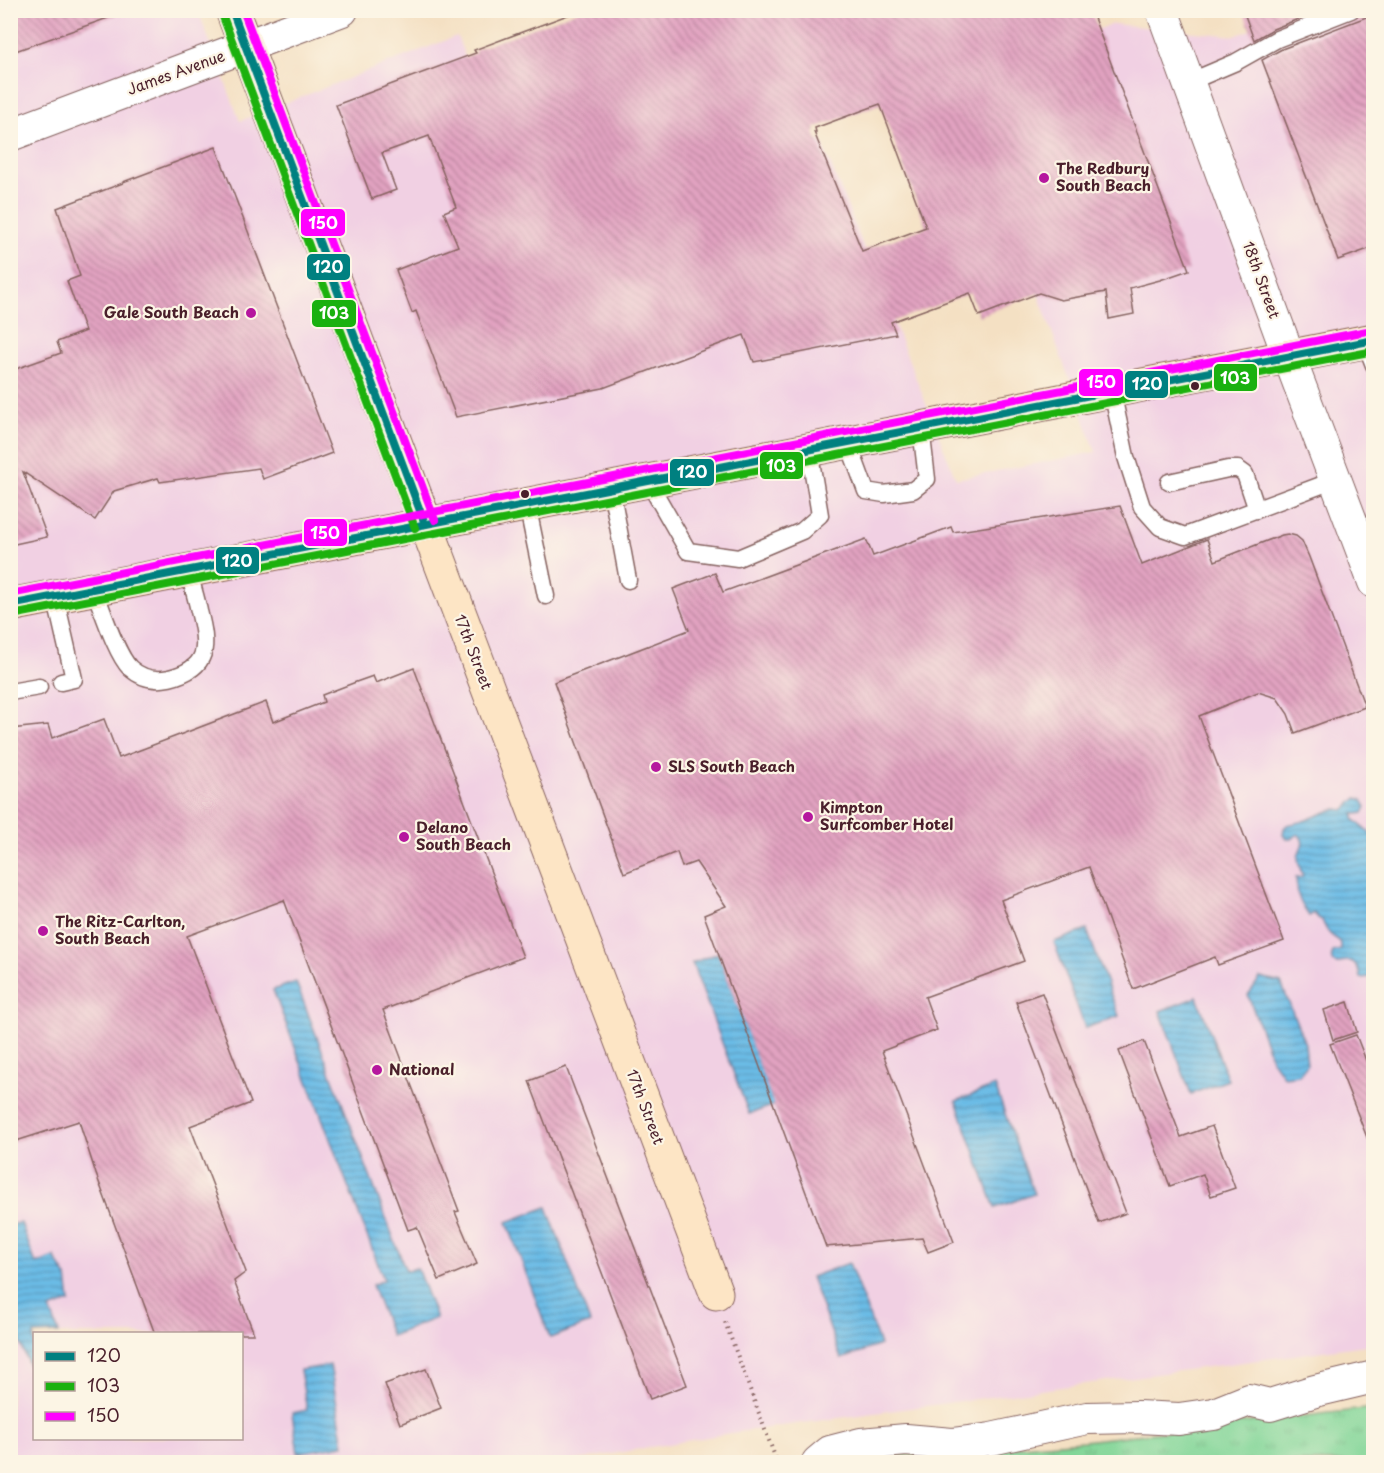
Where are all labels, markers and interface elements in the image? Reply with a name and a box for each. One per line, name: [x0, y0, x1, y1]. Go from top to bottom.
street label: James Avenue: [123, 43, 228, 100]
place label: The Redbury South Beach: [1056, 156, 1151, 196]
marker: The Redbury South Beach: [1037, 171, 1051, 185]
line badge: 150: [300, 208, 346, 237]
text: 150: [308, 210, 338, 234]
street label: 18th Street: [1238, 238, 1287, 321]
line badge: 120: [306, 253, 351, 281]
text: 120: [313, 254, 343, 278]
line badge: 103: [311, 299, 357, 328]
place label: Gale South Beach: [104, 300, 239, 323]
text: 103: [319, 300, 349, 324]
marker: Gale South Beach: [244, 306, 258, 320]
line badge: 103: [1213, 363, 1258, 392]
text: 103: [1220, 365, 1250, 389]
line badge: 150: [1078, 368, 1124, 397]
text: 150: [1086, 369, 1116, 393]
line badge: 120: [1124, 370, 1169, 399]
text: 120: [1132, 371, 1162, 395]
unlabelled marker: [1189, 380, 1201, 392]
line badge: 103: [759, 451, 804, 480]
text: 103: [766, 453, 796, 477]
line badge: 120: [669, 458, 715, 487]
text: 120: [677, 459, 707, 483]
unlabelled marker: [519, 488, 531, 500]
line badge: 150: [303, 518, 348, 547]
text: 150: [310, 520, 340, 544]
line badge: 120: [215, 546, 260, 575]
text: 120: [222, 548, 252, 572]
street label: 17th Street: [449, 610, 499, 693]
place label: SLS South Beach: [668, 754, 795, 777]
marker: SLS South Beach: [649, 760, 663, 774]
place label: Kimpton Surfcomber Hotel: [820, 795, 953, 835]
marker: Kimpton Surfcomber Hotel: [801, 810, 815, 824]
place label: Delano South Beach: [416, 815, 511, 855]
marker: Delano South Beach: [397, 830, 411, 844]
place label: The Ritz-Carlton, South Beach: [55, 909, 185, 949]
marker: The Ritz-Carlton, South Beach: [36, 924, 50, 938]
place label: National: [389, 1057, 454, 1080]
marker: National: [370, 1063, 384, 1077]
street label: 17th Street: [621, 1065, 671, 1148]
legend: [33, 1332, 243, 1440]
text: 120: [87, 1341, 121, 1368]
text: 103: [87, 1371, 120, 1398]
text: 150: [87, 1401, 120, 1428]

